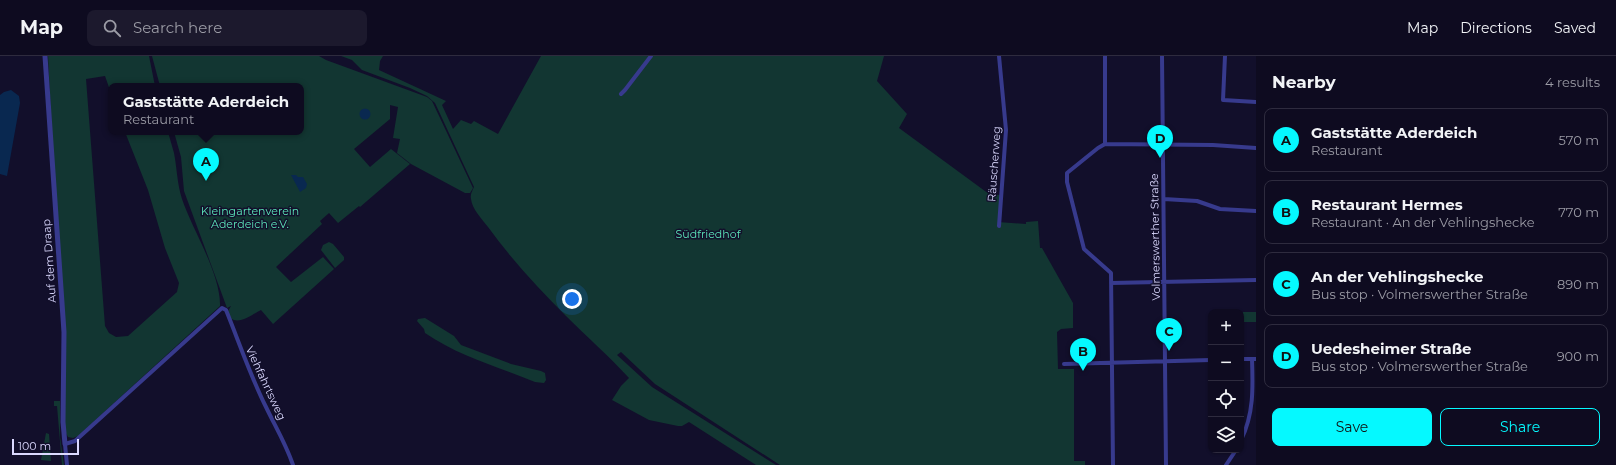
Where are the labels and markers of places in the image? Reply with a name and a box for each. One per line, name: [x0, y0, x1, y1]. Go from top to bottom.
pin: D: [1147, 125, 1173, 158]
pin: A: [193, 148, 219, 181]
pin: C: [1156, 318, 1182, 351]
pin: B: [1070, 338, 1096, 371]

